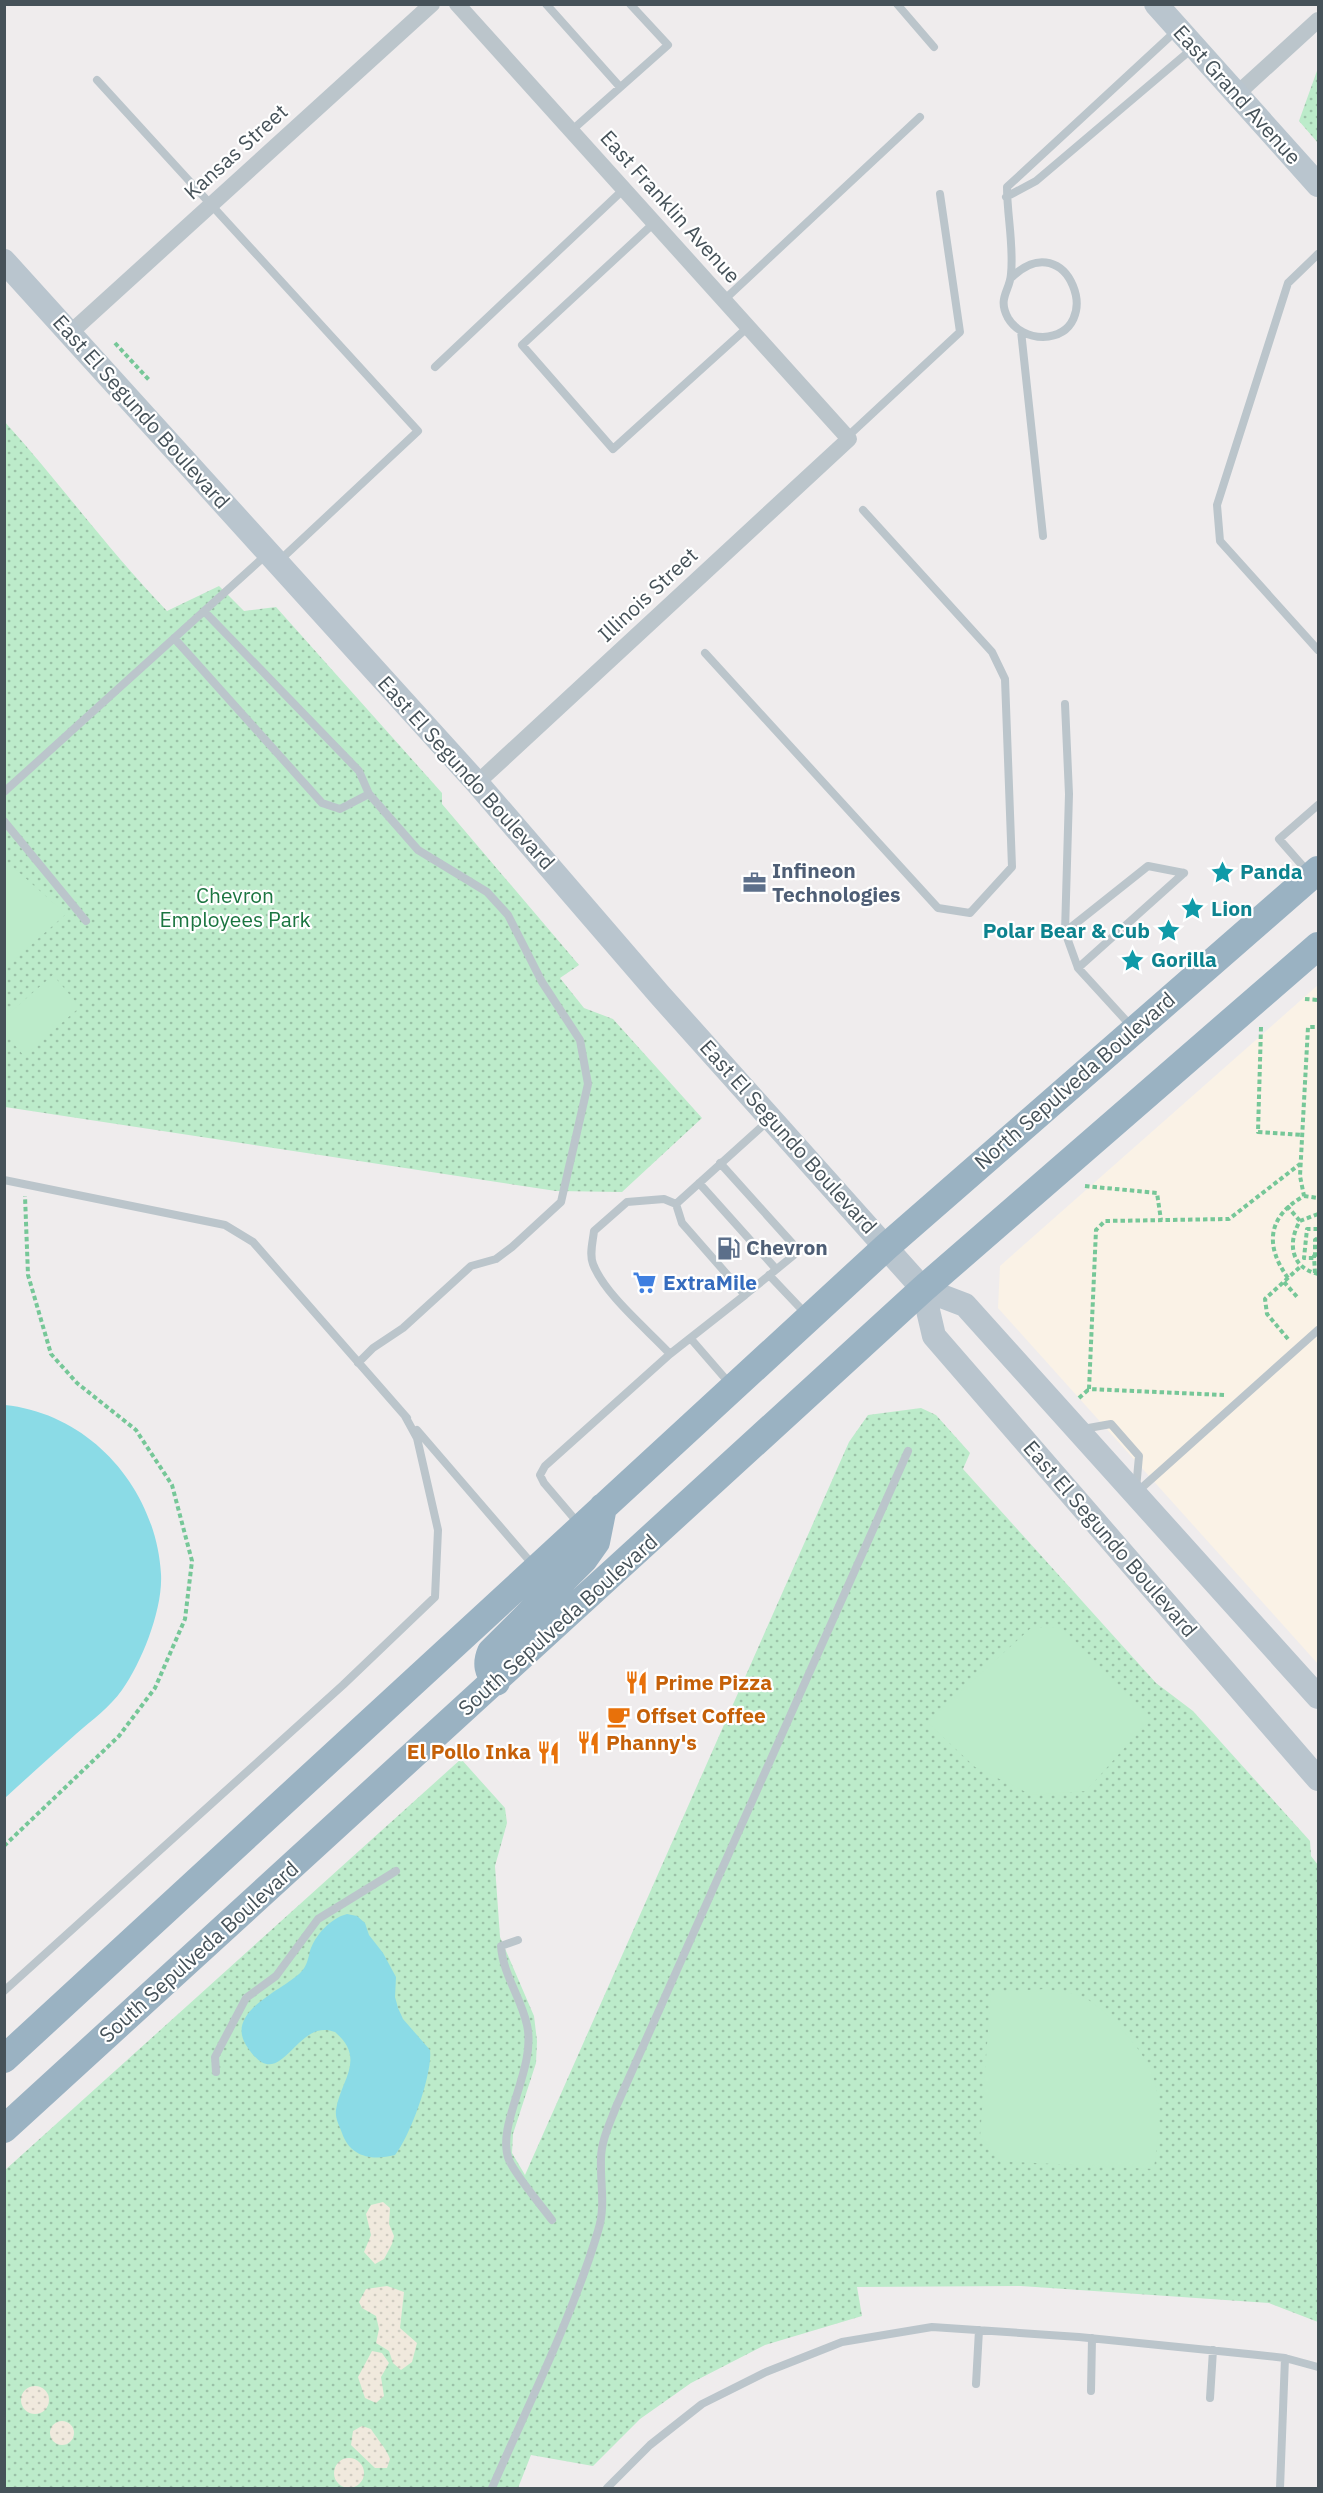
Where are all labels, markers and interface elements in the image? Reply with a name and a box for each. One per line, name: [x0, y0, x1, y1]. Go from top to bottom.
street label: East Grand Avenue: [1168, 19, 1308, 170]
street label: Kansas Street: [178, 97, 293, 205]
street label: East Franklin Avenue: [594, 124, 747, 289]
street label: East El Segundo Boulevard: [47, 308, 236, 514]
street label: Illinois Street: [591, 541, 703, 648]
street label: East El Segundo Boulevard: [372, 669, 561, 875]
place label: Infineon Technologies: [772, 856, 901, 908]
place label: Panda: [1240, 857, 1303, 885]
place icon: Panda: [1209, 859, 1235, 885]
office icon: Infineon Technologies: [741, 870, 767, 896]
park label: Chevron Employees Park: [159, 881, 311, 933]
place label: Lion: [1211, 894, 1253, 922]
place icon: Lion: [1180, 896, 1206, 922]
place label: Polar Bear & Cub: [983, 916, 1150, 944]
place icon: Polar Bear & Cub: [1155, 918, 1181, 944]
place label: Gorilla: [1151, 945, 1217, 973]
place icon: Gorilla: [1120, 947, 1146, 973]
street label: North Sepulveda Boulevard: [968, 985, 1181, 1175]
street label: East El Segundo Boulevard: [694, 1033, 883, 1239]
place label: Chevron: [746, 1233, 828, 1261]
fuel station icon: Chevron: [715, 1235, 741, 1261]
place label: ExtraMile: [663, 1268, 757, 1296]
supermarket icon: ExtraMile: [632, 1270, 658, 1296]
street label: East El Segundo Boulevard: [1018, 1434, 1204, 1643]
street label: South Sepulveda Boulevard: [452, 1527, 663, 1721]
place label: Prime Pizza: [655, 1668, 772, 1696]
restaurant icon: Prime Pizza: [624, 1670, 650, 1696]
place label: Offset Coffee: [636, 1701, 766, 1729]
cafe icon: Offset Coffee: [605, 1703, 631, 1729]
place label: Phanny's: [606, 1728, 697, 1756]
restaurant icon: Phanny's: [575, 1730, 601, 1756]
place label: El Pollo Inka: [407, 1737, 531, 1765]
restaurant icon: El Pollo Inka: [536, 1739, 562, 1765]
street label: South Sepulveda Boulevard: [93, 1854, 304, 2048]

